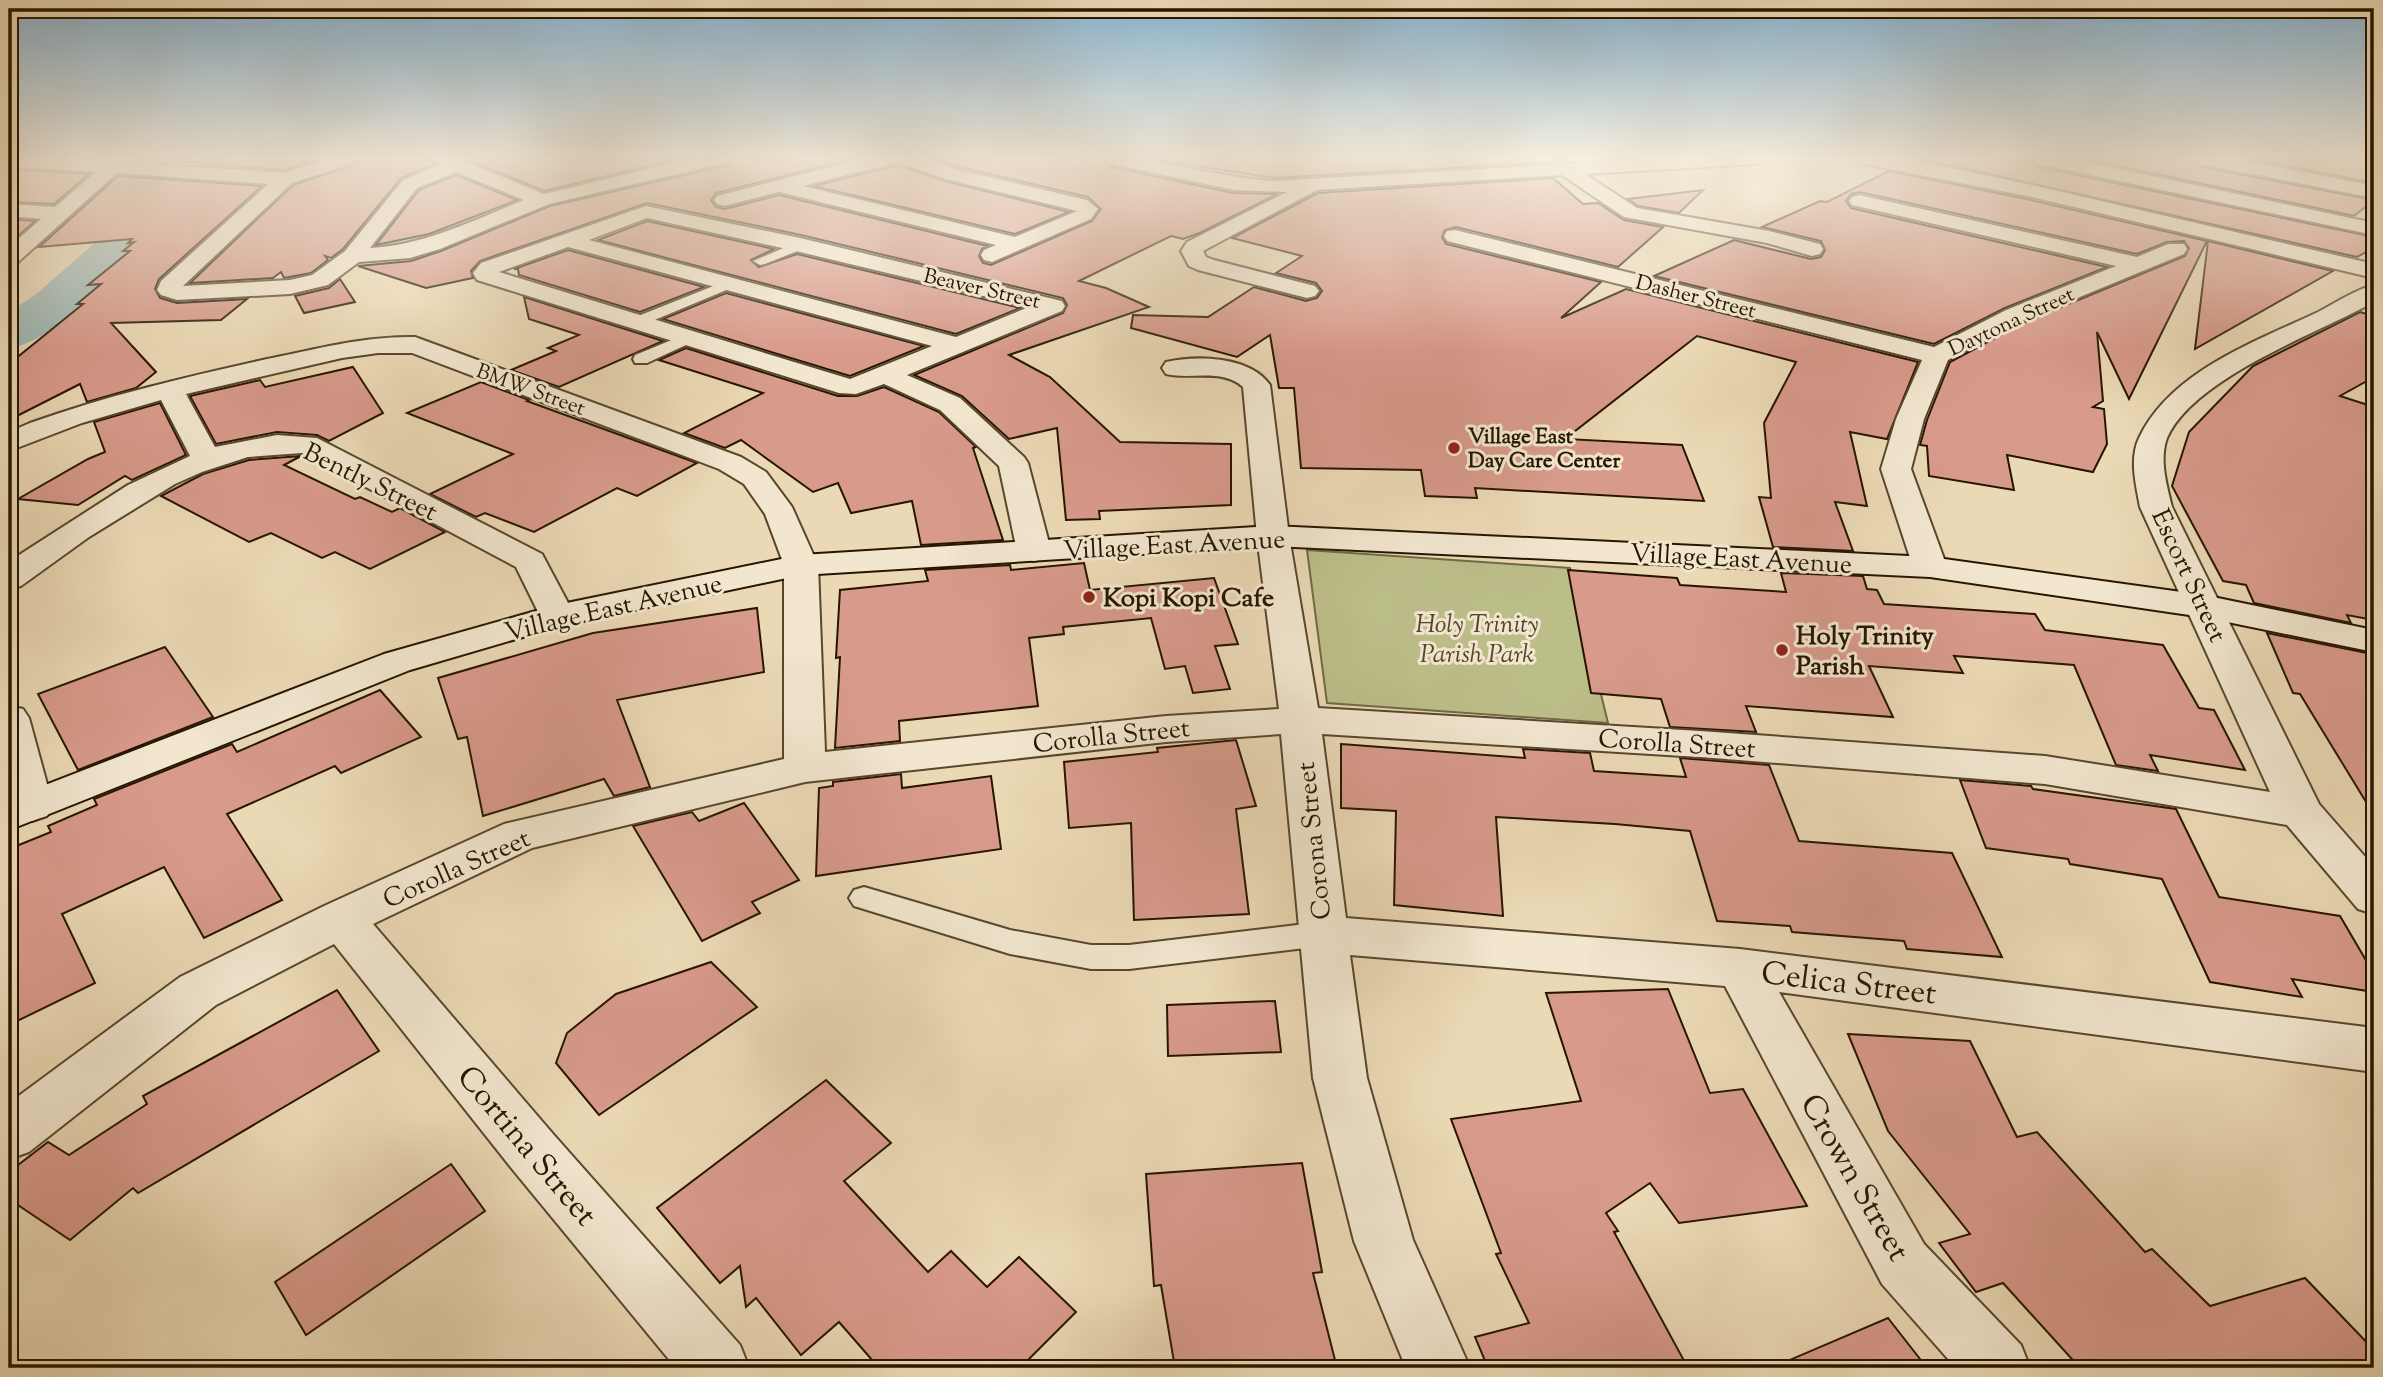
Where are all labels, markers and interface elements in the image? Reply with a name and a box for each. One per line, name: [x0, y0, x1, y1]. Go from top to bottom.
street label: Beaver Street: [920, 262, 1043, 318]
street label: Dasher Street: [1632, 269, 1759, 327]
street label: Daytona Street: [1944, 280, 2080, 365]
street label: BMW Street: [472, 357, 589, 425]
place label: Village East Day Care Center: [1468, 423, 1620, 477]
street label: Bently Street: [297, 435, 443, 532]
marker: Village East Day Care Center: [1446, 440, 1462, 456]
street label: Escort Street: [2141, 503, 2235, 649]
street label: Village East Avenue: [1062, 522, 1286, 571]
street label: Village East Avenue: [1629, 536, 1853, 585]
street label: Village East Avenue: [501, 566, 726, 652]
place label: Kopi Kopi Cafe: [1103, 581, 1274, 618]
marker: Kopi Kopi Cafe: [1081, 589, 1097, 605]
park label: Holy Trinity Parish Park: [1415, 607, 1539, 674]
place label: Holy Trinity Parish: [1796, 619, 1934, 686]
marker: Holy Trinity Parish: [1774, 642, 1790, 658]
street label: Corolla Street: [1031, 711, 1192, 764]
street label: Corolla Street: [1597, 722, 1757, 769]
street label: Corona Street: [1289, 760, 1342, 921]
street label: Corolla Street: [378, 821, 537, 919]
street label: Celica Street: [1758, 951, 1939, 1019]
street label: Cortina Street: [445, 1056, 607, 1237]
street label: Crown Street: [1787, 1086, 1920, 1271]

